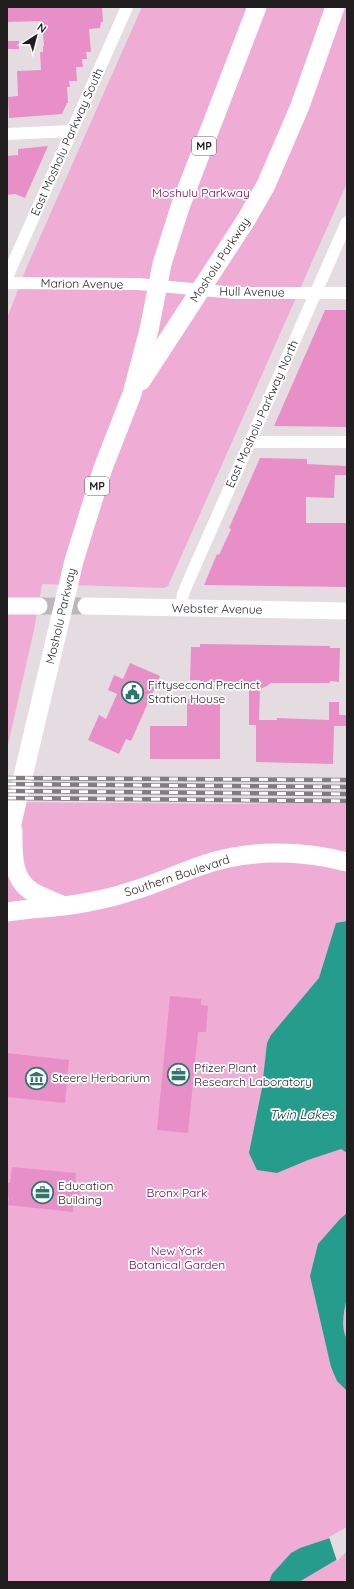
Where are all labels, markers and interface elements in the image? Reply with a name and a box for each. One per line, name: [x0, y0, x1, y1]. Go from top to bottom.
north arrow: [16, 16, 56, 56]
text: N: [34, 20, 49, 36]
street label: East Mosholu Parkway South: [27, 66, 106, 218]
road number: MP: [192, 137, 216, 155]
park label: Moshulu Parkway: [152, 185, 250, 200]
street label: Mosholu Parkway: [187, 214, 253, 305]
street label: Marion Avenue: [40, 275, 124, 292]
street label: Hull Avenue: [219, 283, 285, 300]
street label: East Mosholu Parkway North: [222, 338, 301, 490]
road number: MP: [85, 477, 109, 495]
street label: Mosholu Parkway: [42, 566, 79, 665]
street label: Webster Avenue: [171, 600, 263, 617]
place label: Fiftysecond Precinct Station House: [148, 677, 260, 706]
public building icon: Fiftysecond Precinct Station House: [120, 679, 146, 705]
street label: Southern Boulevard: [122, 851, 231, 900]
place label: Pfizer Plant Research Laboratory: [194, 1060, 312, 1089]
office icon: Pfizer Plant Research Laboratory: [165, 1062, 191, 1088]
museum icon: Steere Herbarium: [24, 1065, 50, 1091]
place label: Steere Herbarium: [52, 1070, 150, 1085]
water label: Twin Lakes: [270, 1106, 335, 1122]
place label: Education Building: [58, 1178, 113, 1207]
office icon: Education Building: [30, 1180, 56, 1206]
park label: Bronx Park: [147, 1185, 207, 1200]
park label: New York Botanical Garden: [129, 1243, 225, 1272]

